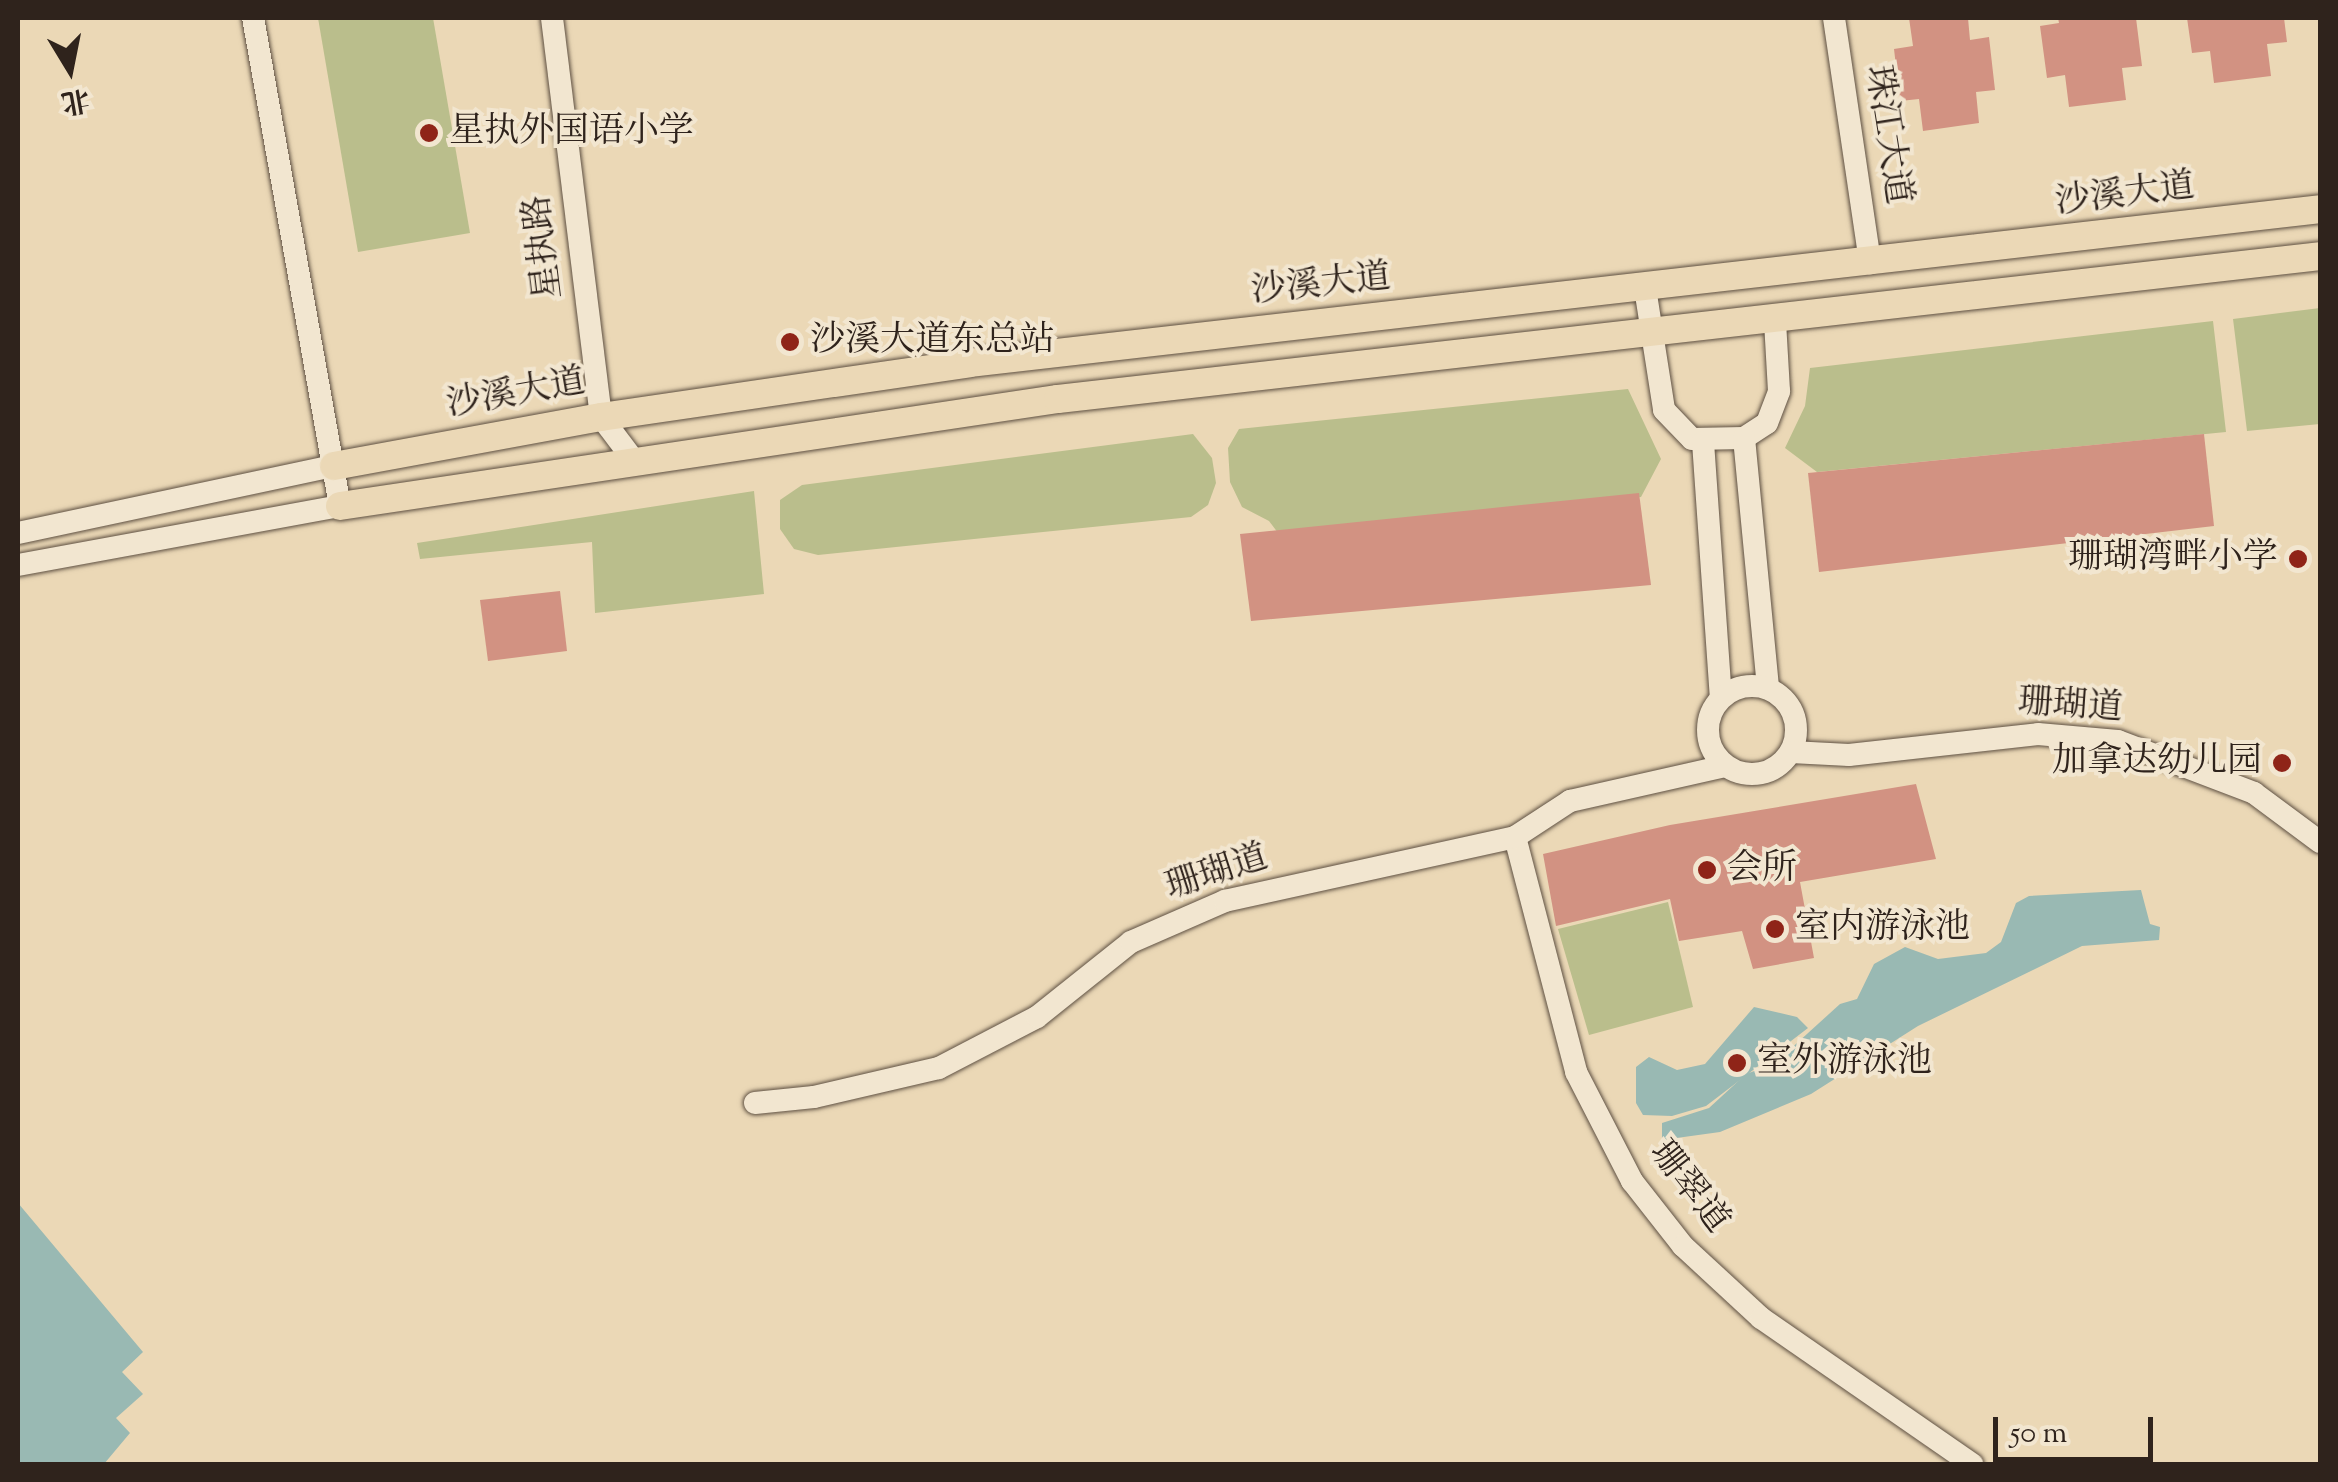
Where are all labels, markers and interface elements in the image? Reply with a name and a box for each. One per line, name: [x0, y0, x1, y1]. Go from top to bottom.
north arrow: [20, 20, 120, 120]
street label: 珠江大道: [1854, 63, 1918, 207]
text: 北: [58, 77, 92, 122]
place label: 星执外国语小学: [449, 112, 694, 154]
marker: 星执外国语小学: [418, 122, 440, 144]
street label: 沙溪大道: [2053, 167, 2197, 225]
street label: 星执路: [518, 192, 572, 302]
street label: 沙溪大道: [1249, 258, 1393, 314]
place label: 沙溪大道东总站: [810, 321, 1055, 363]
marker: 沙溪大道东总站: [779, 331, 801, 353]
street label: 沙溪大道: [443, 362, 589, 428]
place label: 珊瑚湾畔小学: [2068, 538, 2278, 580]
marker: 珊瑚湾畔小学: [2287, 548, 2309, 570]
street label: 珊瑚道: [2016, 682, 2124, 732]
place label: 加拿达幼儿园: [2052, 742, 2262, 784]
marker: 加拿达幼儿园: [2271, 752, 2293, 774]
street label: 珊瑚道: [1161, 838, 1273, 910]
place label: 会所: [1727, 849, 1797, 891]
marker: 会所: [1696, 859, 1718, 881]
place label: 室内游泳池: [1795, 908, 1970, 950]
marker: 室内游泳池: [1764, 918, 1786, 940]
place label: 室外游泳池: [1757, 1042, 1932, 1084]
marker: 室外游泳池: [1726, 1052, 1748, 1074]
street label: 珊翠道: [1639, 1134, 1737, 1242]
scale bar: [1998, 1397, 2158, 1459]
text: 50 m: [2010, 1413, 2067, 1456]

